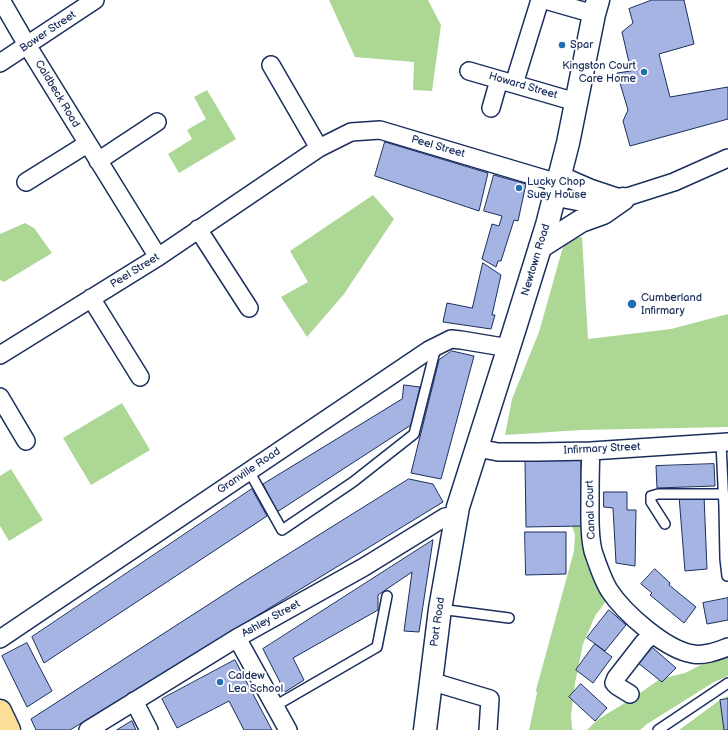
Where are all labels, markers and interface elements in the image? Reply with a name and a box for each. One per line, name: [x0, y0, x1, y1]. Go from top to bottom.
street label: Bower Street: [17, 8, 79, 56]
place label: Spar: [570, 38, 593, 52]
marker: Spar: [557, 40, 567, 50]
street label: Caldbeck Road: [32, 58, 82, 130]
place label: Kingston Court Care Home: [562, 59, 636, 85]
marker: Kingston Court Care Home: [639, 67, 649, 77]
street label: Howard Street: [487, 70, 559, 102]
street label: Peel Street: [410, 133, 466, 161]
place label: Lucky Chop Suey House: [527, 175, 586, 201]
marker: Lucky Chop Suey House: [514, 183, 524, 193]
street label: Newtown Road: [519, 222, 553, 298]
street label: Peel Street: [108, 251, 162, 291]
place label: Cumberland Infirmary: [641, 291, 702, 317]
marker: Cumberland Infirmary: [626, 298, 638, 310]
street label: Infirmary Street: [563, 440, 641, 458]
street label: Granville Road: [215, 445, 283, 497]
street label: Canal Court: [583, 480, 599, 540]
street label: Port Road: [428, 596, 448, 648]
street label: Ashley Street: [239, 598, 303, 640]
place label: Caldew Lea School: [228, 669, 283, 695]
marker: Caldew Lea School: [215, 677, 225, 687]

